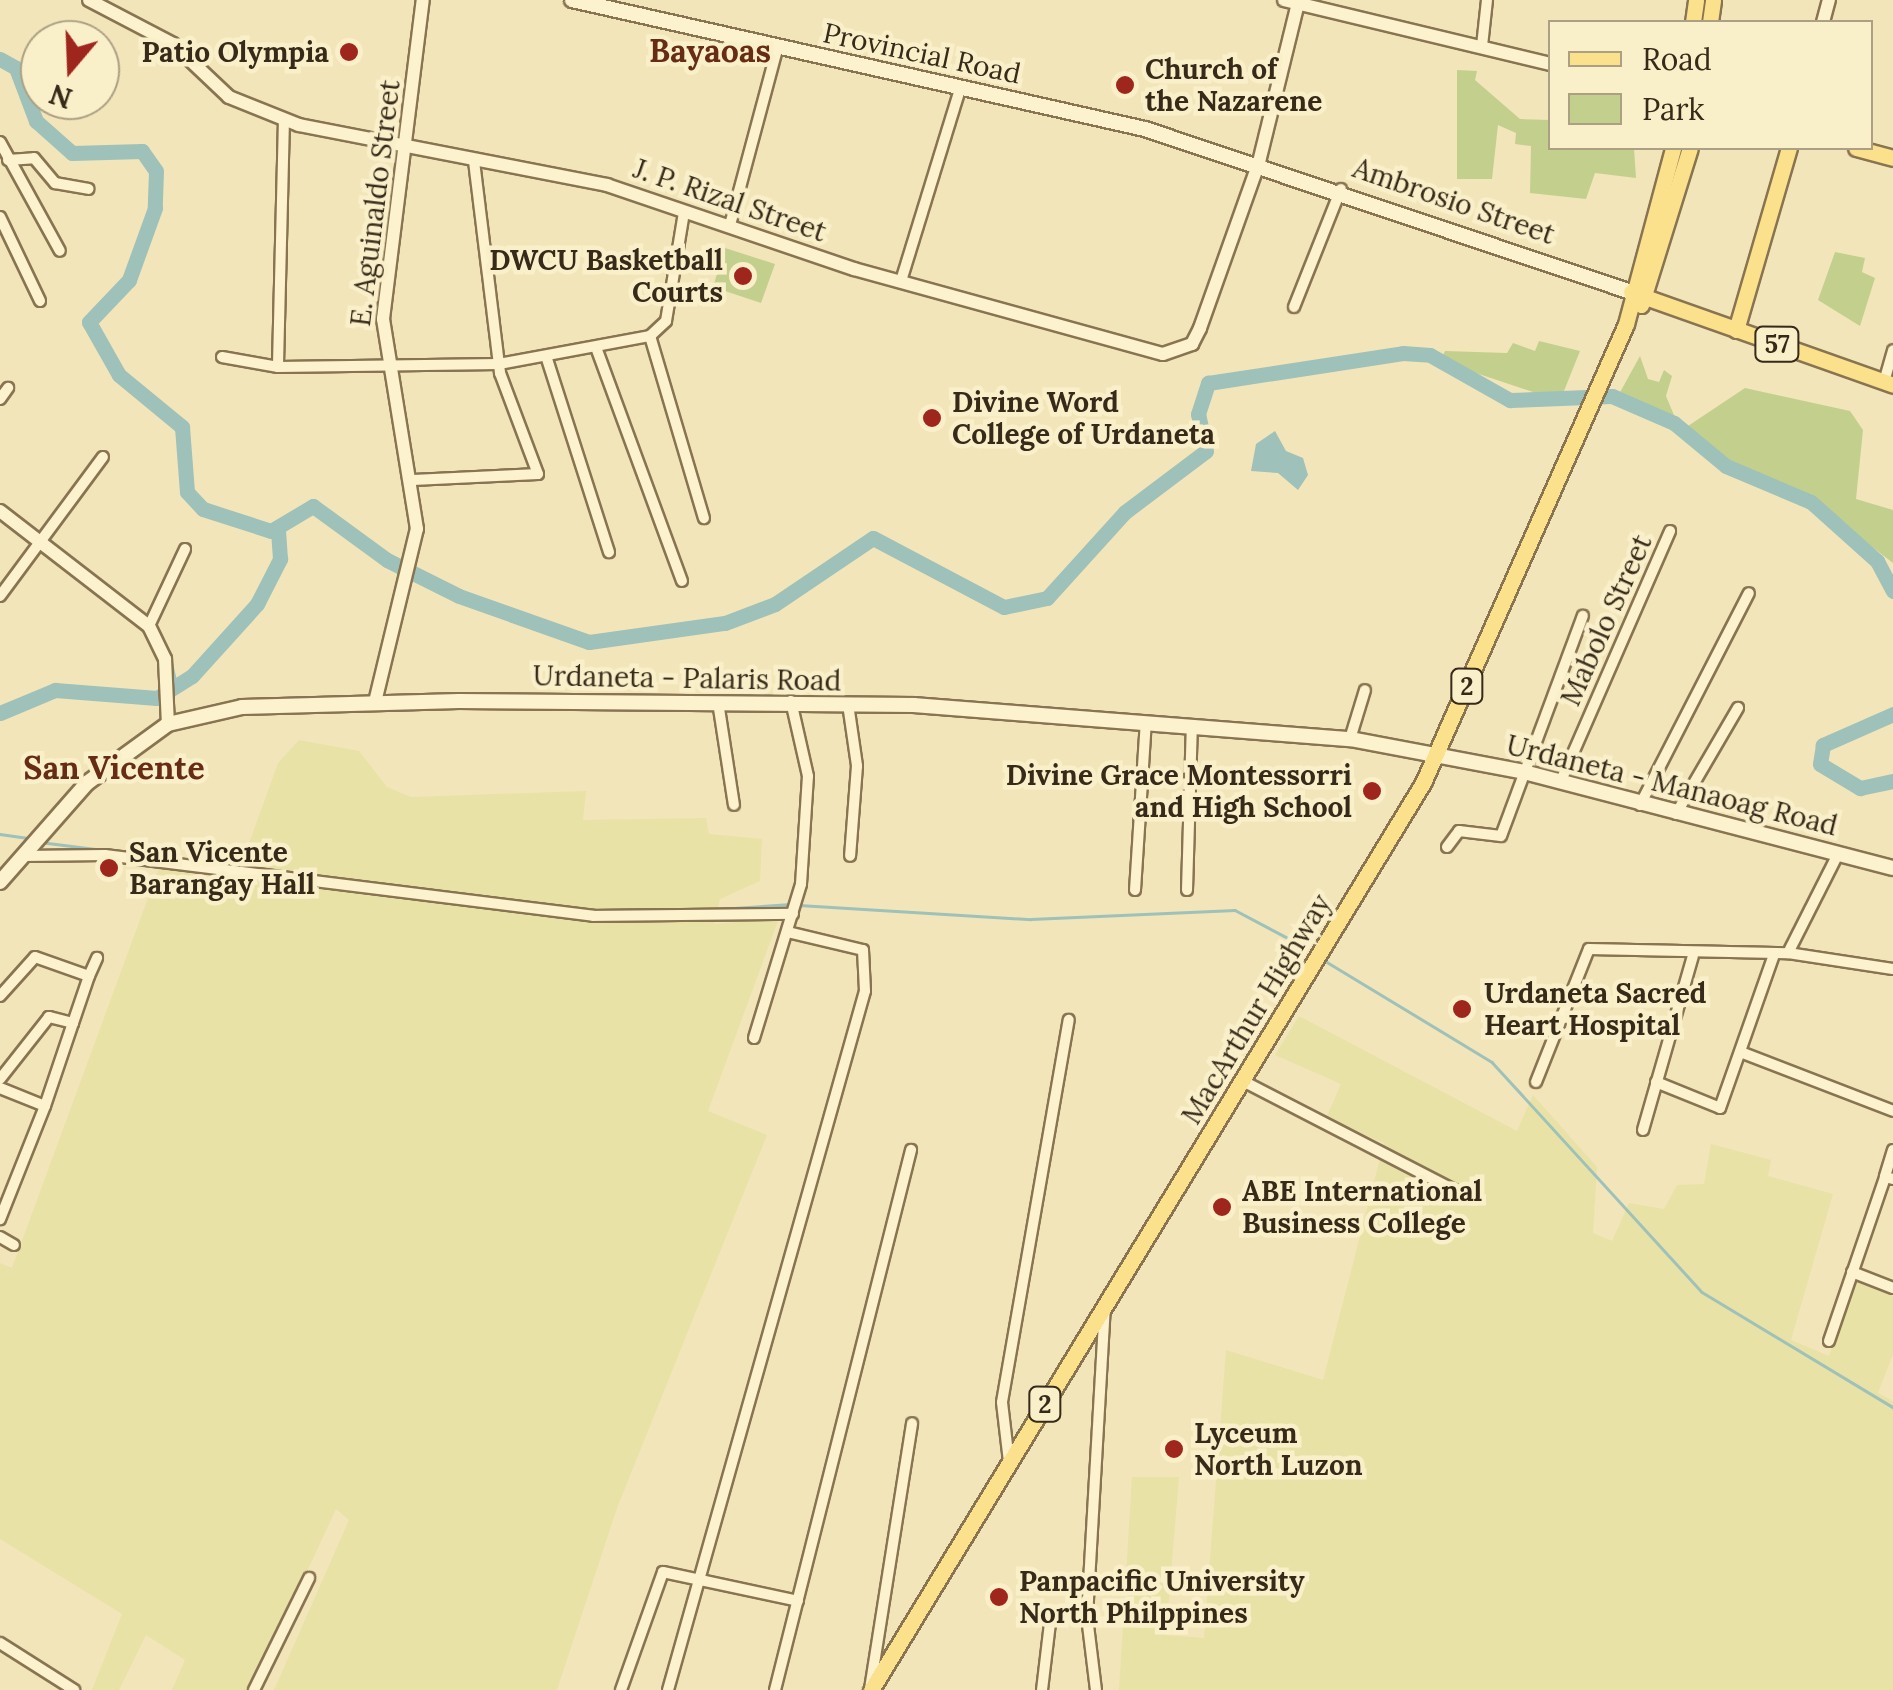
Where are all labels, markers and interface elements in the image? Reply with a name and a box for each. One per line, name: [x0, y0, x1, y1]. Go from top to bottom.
street label: Provincial Road: [820, 16, 1024, 90]
north arrow: [20, 20, 120, 120]
legend: [1548, 20, 1873, 150]
district label: Bayaoas: [649, 32, 771, 70]
place label: Patio Olympia: [141, 35, 329, 69]
text: Road: [1642, 40, 1712, 78]
marker: Patio Olympia: [338, 41, 360, 63]
place label: Church of the Nazarene: [1145, 52, 1322, 118]
marker: Church of the Nazarene: [1114, 74, 1136, 96]
text: N: [45, 76, 77, 117]
street label: E. Aguinaldo Street: [343, 78, 407, 328]
text: Park: [1642, 90, 1704, 128]
street label: J. P. Rizal Street: [629, 151, 831, 249]
street label: Ambrosio Street: [1349, 151, 1559, 251]
place label: DWCU Basketball Courts: [489, 243, 723, 309]
marker: DWCU Basketball Courts: [732, 265, 754, 287]
road number: 57: [1752, 324, 1802, 364]
place label: Divine Word College of Urdaneta: [952, 385, 1215, 451]
marker: Divine Word College of Urdaneta: [921, 407, 943, 429]
street label: Mabolo Street: [1553, 529, 1659, 711]
street label: Urdaneta - Palaris Road: [533, 659, 841, 697]
road number: 2: [1450, 666, 1484, 706]
street label: Urdaneta - Manaoag Road: [1503, 728, 1841, 842]
district label: San Vicente: [23, 749, 205, 787]
place label: Divine Grace Montessorri and High School: [1006, 758, 1352, 824]
marker: Divine Grace Montessorri and High School: [1361, 780, 1383, 802]
place label: San Vicente Barangay Hall: [129, 835, 315, 901]
marker: San Vicente Barangay Hall: [98, 857, 120, 879]
street label: MacArthur Highway: [1174, 888, 1338, 1130]
place label: Urdaneta Sacred Heart Hospital: [1484, 976, 1706, 1042]
marker: Urdaneta Sacred Heart Hospital: [1449, 996, 1475, 1022]
place label: ABE International Business College: [1242, 1174, 1482, 1240]
marker: ABE International Business College: [1211, 1196, 1233, 1218]
road number: 2: [1028, 1384, 1062, 1424]
place label: Lyceum North Luzon: [1194, 1416, 1363, 1482]
marker: Lyceum North Luzon: [1163, 1438, 1185, 1460]
place label: Panpacific University North Philppines: [1019, 1564, 1305, 1630]
marker: Panpacific University North Philppines: [988, 1586, 1010, 1608]

